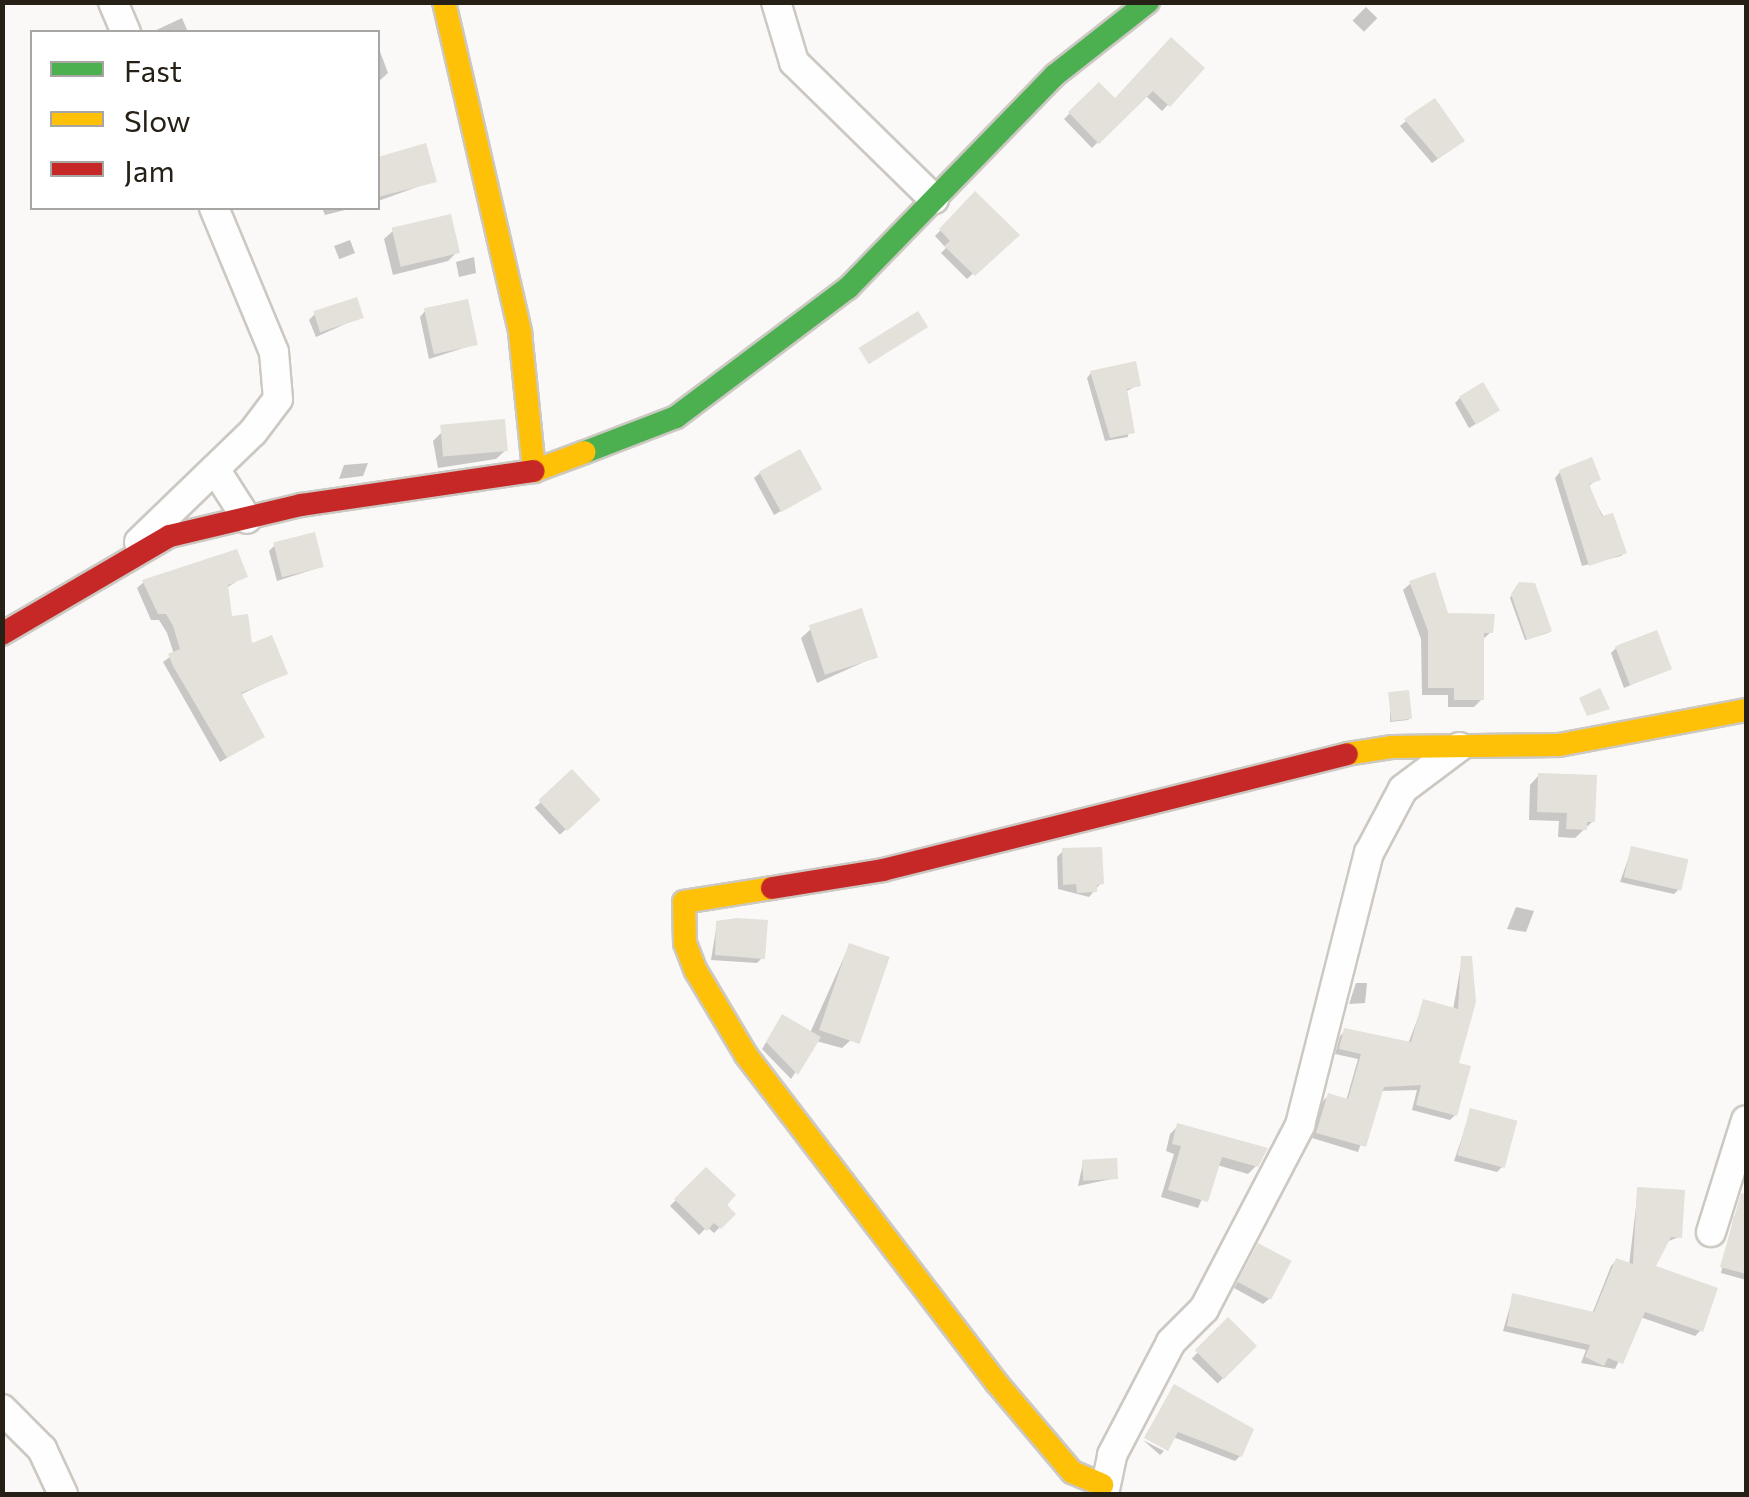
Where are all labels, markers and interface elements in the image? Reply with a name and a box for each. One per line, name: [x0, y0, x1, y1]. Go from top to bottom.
legend: [30, 30, 380, 210]
text: Fast: [124, 51, 182, 88]
text: Slow: [124, 101, 191, 138]
text: Jam: [124, 151, 175, 188]

